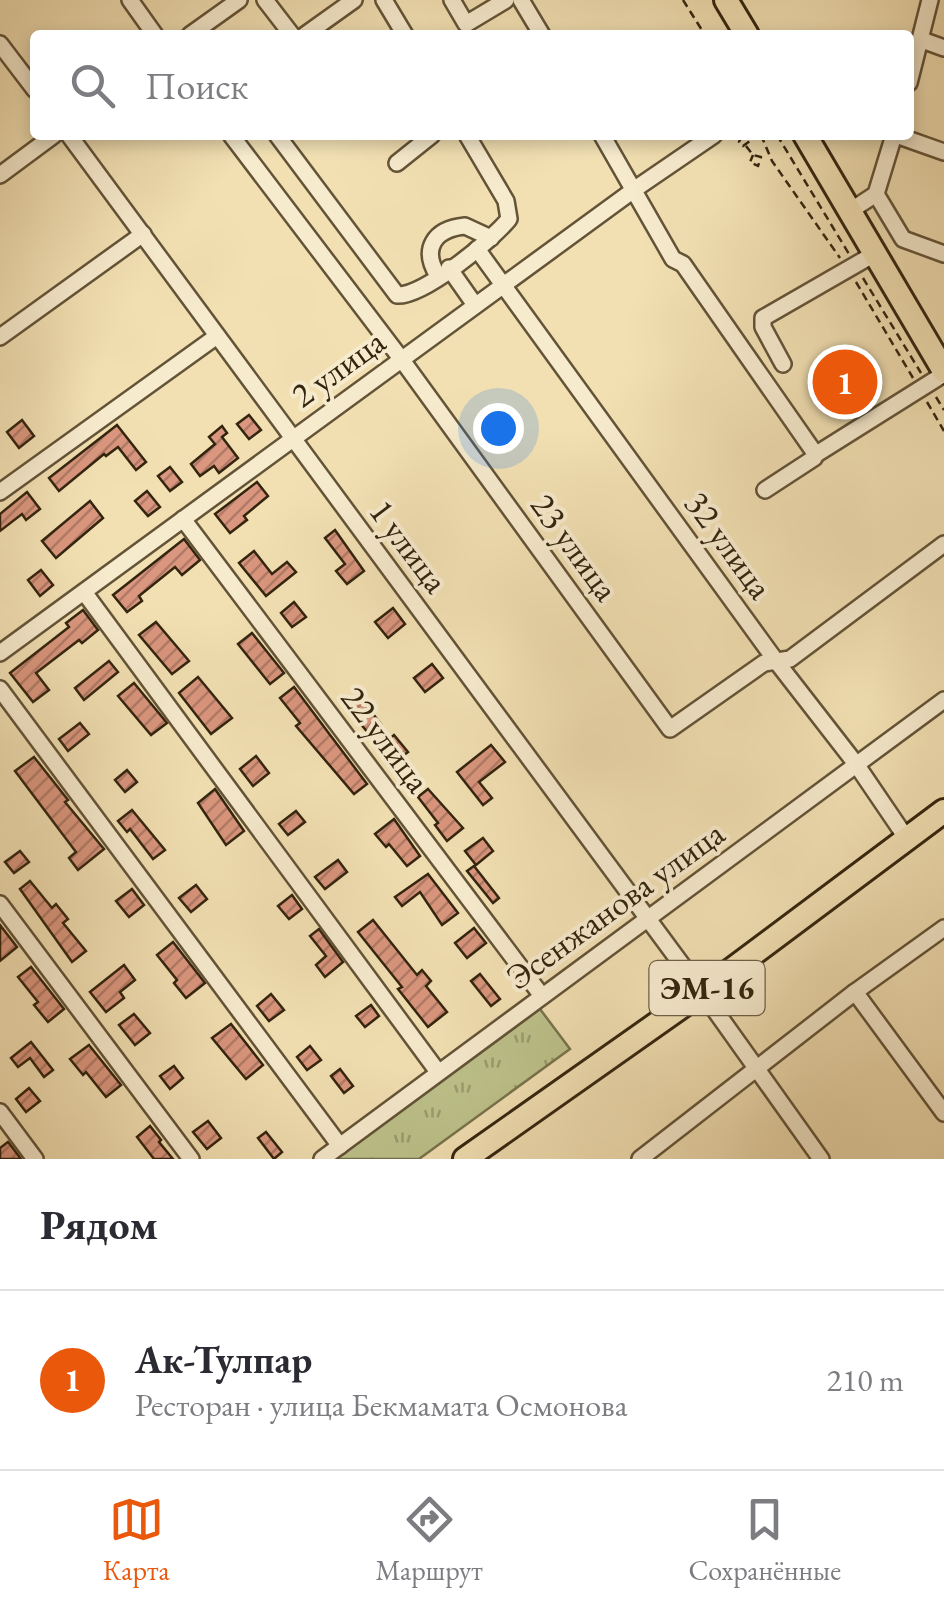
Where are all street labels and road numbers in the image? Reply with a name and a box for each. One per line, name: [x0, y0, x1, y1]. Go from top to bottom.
street label: 2 улица: [282, 318, 394, 418]
street label: 32 улица: [674, 482, 784, 608]
street label: 23 улица: [520, 484, 630, 610]
street label: 1 улица: [359, 490, 459, 602]
street label: 22 улица: [331, 676, 441, 802]
street label: Эсенжанова улица: [497, 810, 733, 1000]
road number: ЭМ-16: [650, 961, 764, 1015]

